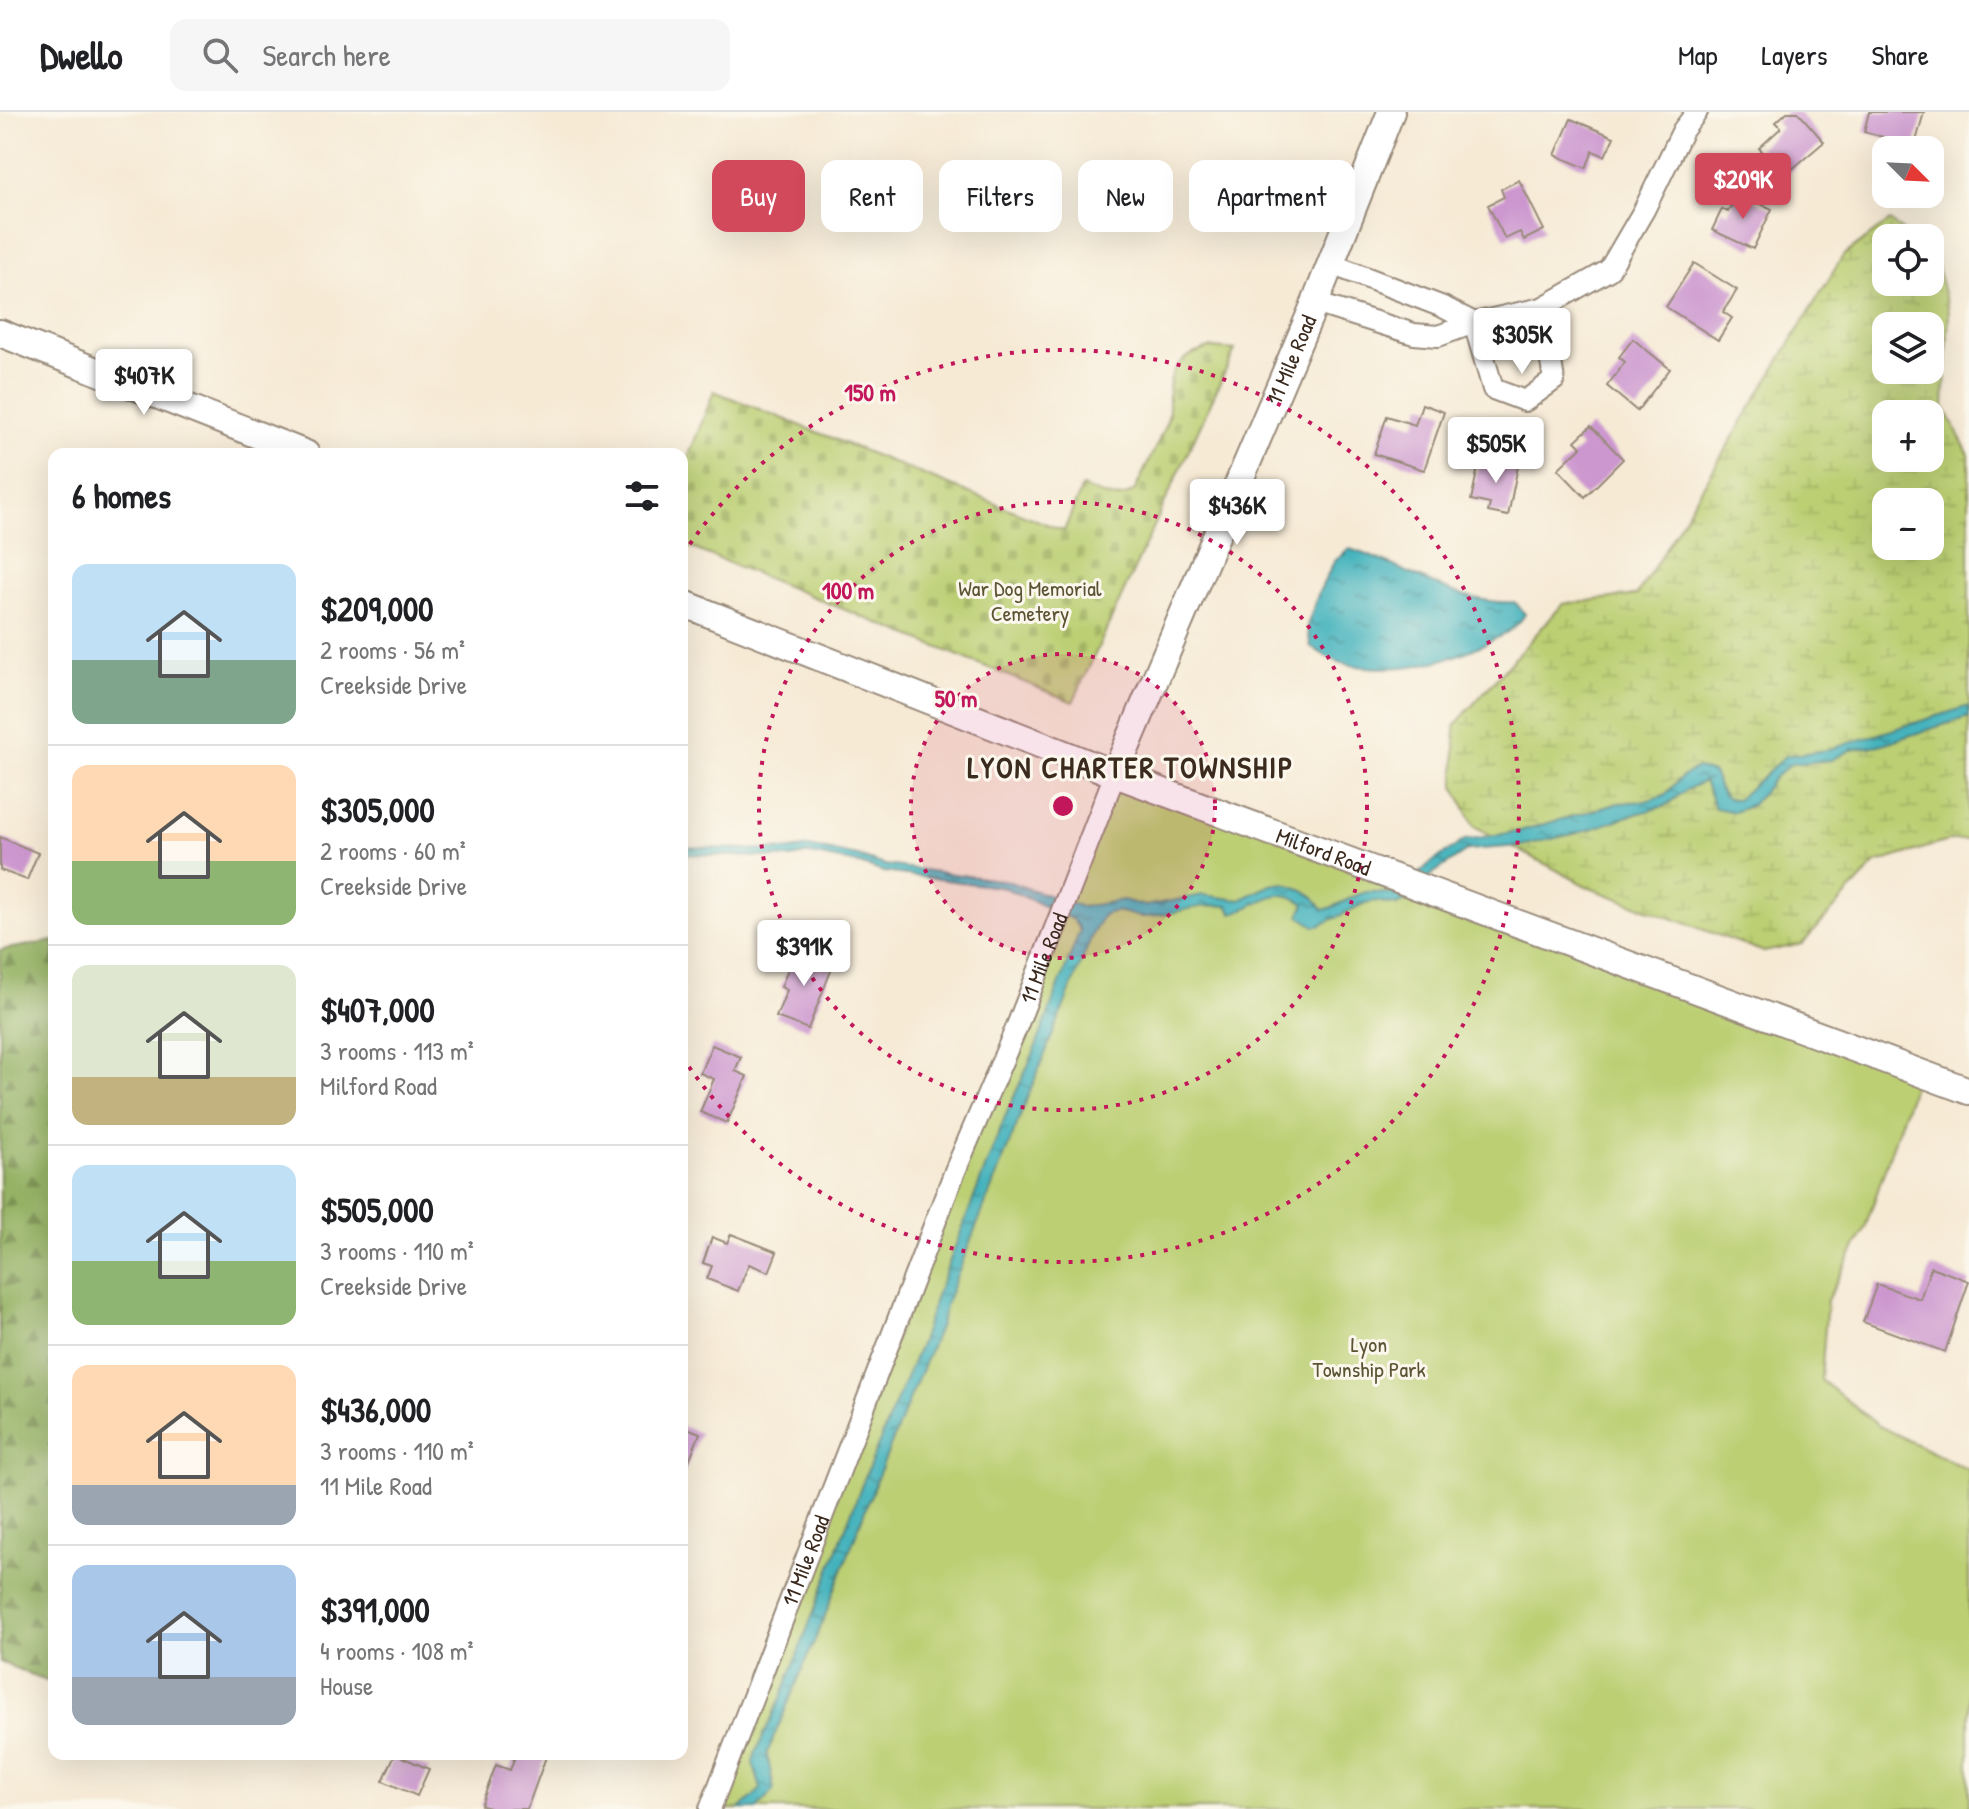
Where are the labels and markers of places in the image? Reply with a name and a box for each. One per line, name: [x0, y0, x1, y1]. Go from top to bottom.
pin: $209K: [1687, 153, 1799, 221]
pin: $305K: [1466, 308, 1578, 376]
pin: $407K: [88, 349, 200, 417]
pin: $505K: [1440, 417, 1552, 485]
pin: $436K: [1181, 479, 1293, 547]
centre of rings: [1049, 792, 1077, 820]
pin: $391K: [748, 920, 860, 988]

